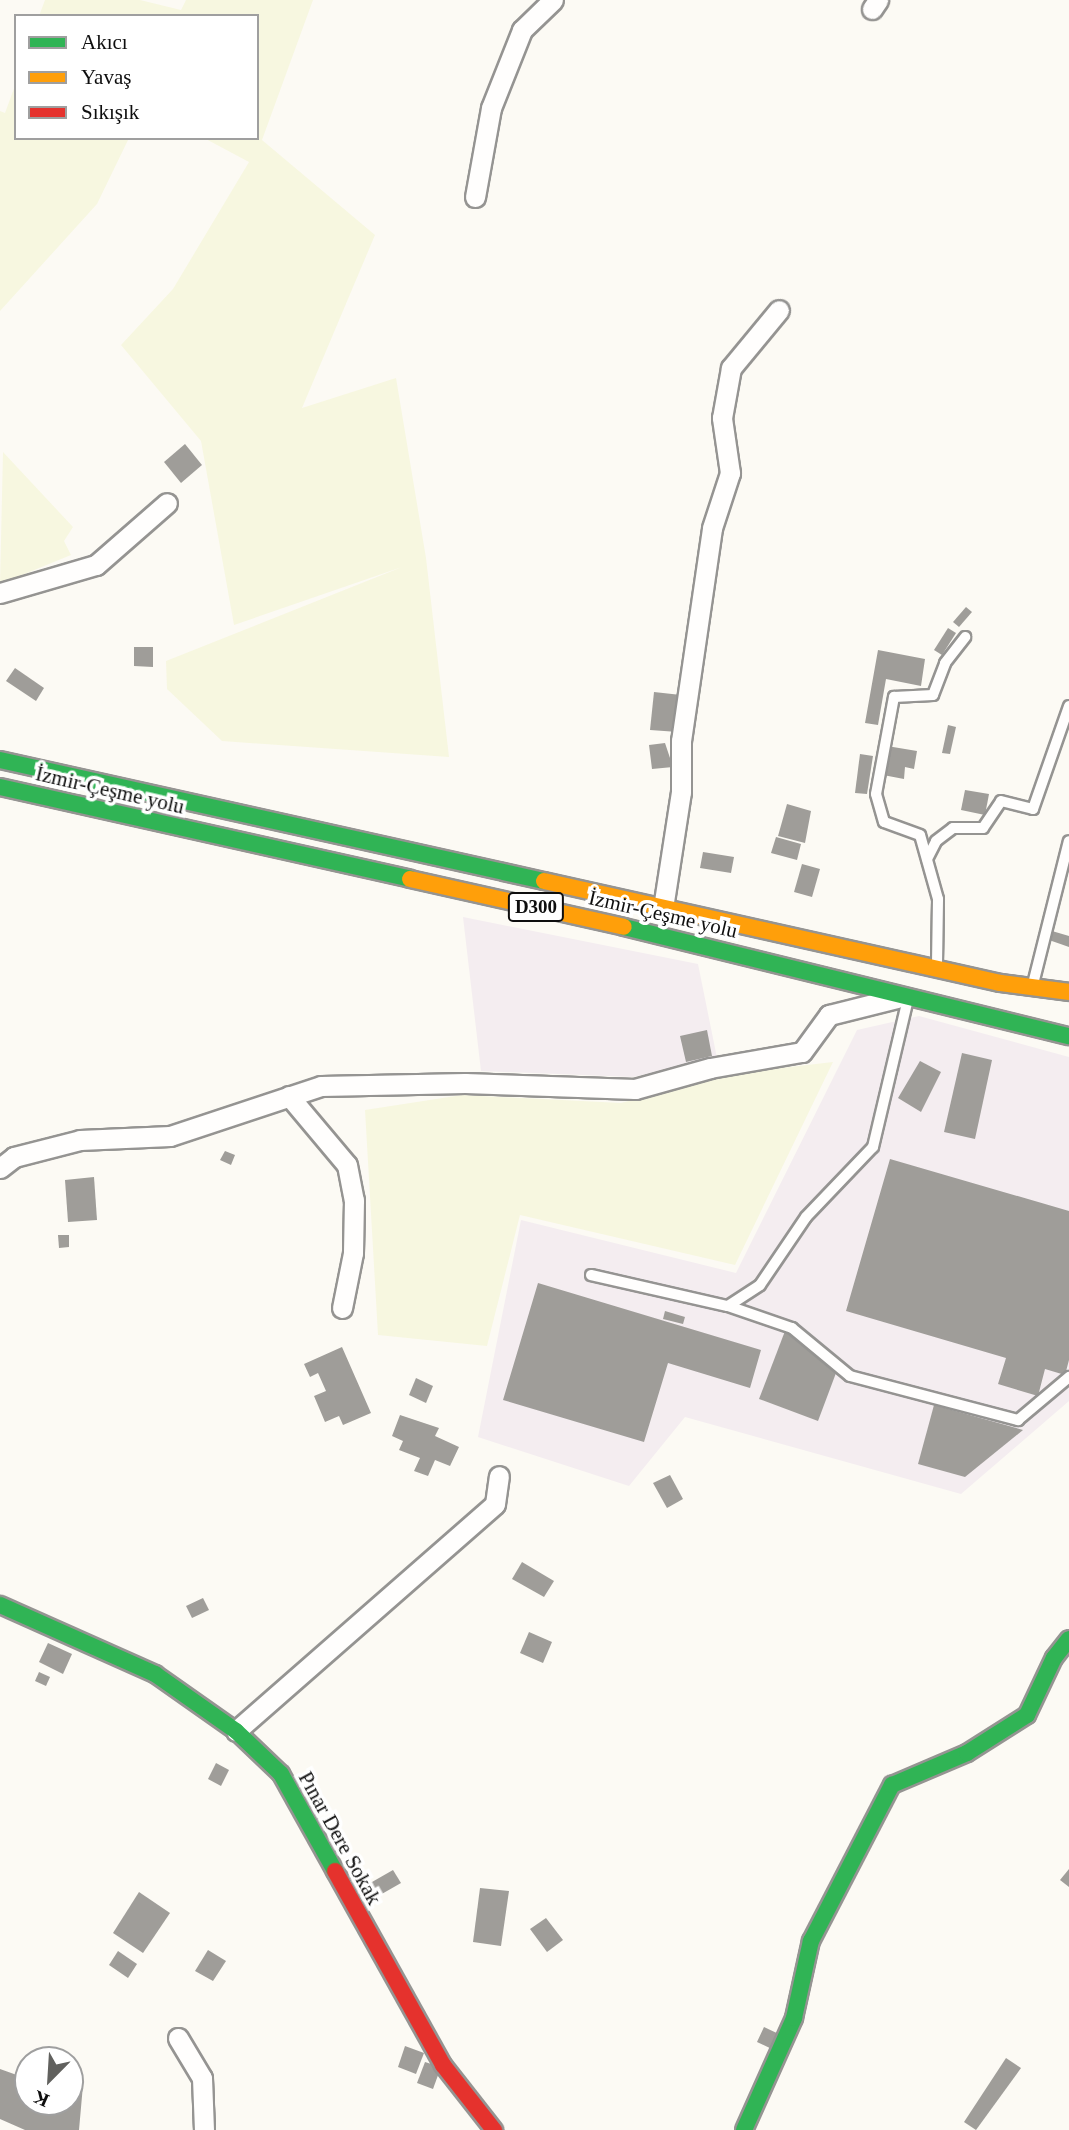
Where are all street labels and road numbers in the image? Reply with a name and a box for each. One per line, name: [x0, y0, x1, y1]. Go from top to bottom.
street label: İzmir-Çeşme yolu: [33, 761, 187, 819]
street label: İzmir-Çeşme yolu: [586, 885, 740, 943]
road number: D300: [506, 892, 566, 923]
street label: Pınar Dere Sokak: [293, 1767, 387, 1909]

